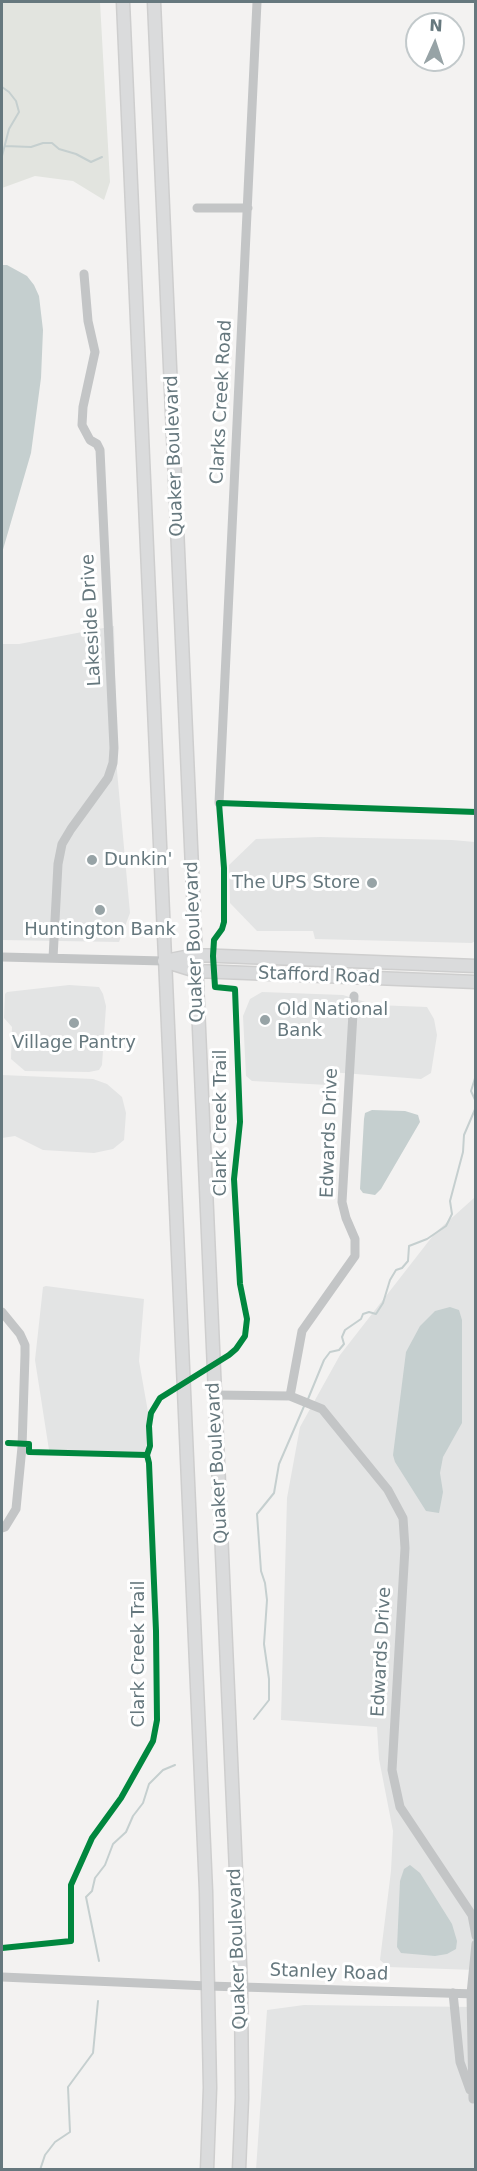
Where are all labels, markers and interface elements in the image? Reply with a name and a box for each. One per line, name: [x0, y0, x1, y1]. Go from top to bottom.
north arrow: [405, 12, 465, 72]
text: N: [429, 16, 443, 35]
street label: Clarks Creek Road: [207, 319, 237, 485]
street label: Quaker Boulevard: [161, 375, 189, 537]
street label: Lakeside Drive: [78, 553, 106, 687]
place label: Dunkin': [104, 849, 172, 871]
marker: Dunkin': [85, 853, 99, 867]
street label: Quaker Boulevard: [181, 861, 209, 1023]
place label: The UPS Store: [232, 872, 360, 894]
marker: The UPS Store: [365, 876, 379, 890]
marker: Huntington Bank: [93, 903, 107, 917]
place label: Huntington Bank: [24, 919, 176, 941]
street label: Stafford Road: [257, 963, 381, 989]
place label: Old National Bank: [277, 999, 388, 1042]
marker: Old National Bank: [258, 1013, 272, 1027]
marker: Village Pantry: [67, 1016, 81, 1030]
place label: Village Pantry: [12, 1032, 136, 1054]
street label: Clark Creek Trail: [210, 1050, 232, 1196]
street label: Edwards Drive: [317, 1068, 343, 1198]
street label: Quaker Boulevard: [203, 1382, 233, 1544]
street label: Clark Creek Trail: [128, 1581, 150, 1727]
street label: Edwards Drive: [368, 1586, 396, 1718]
street label: Quaker Boulevard: [224, 1868, 252, 2030]
street label: Stanley Road: [269, 1960, 389, 1986]

